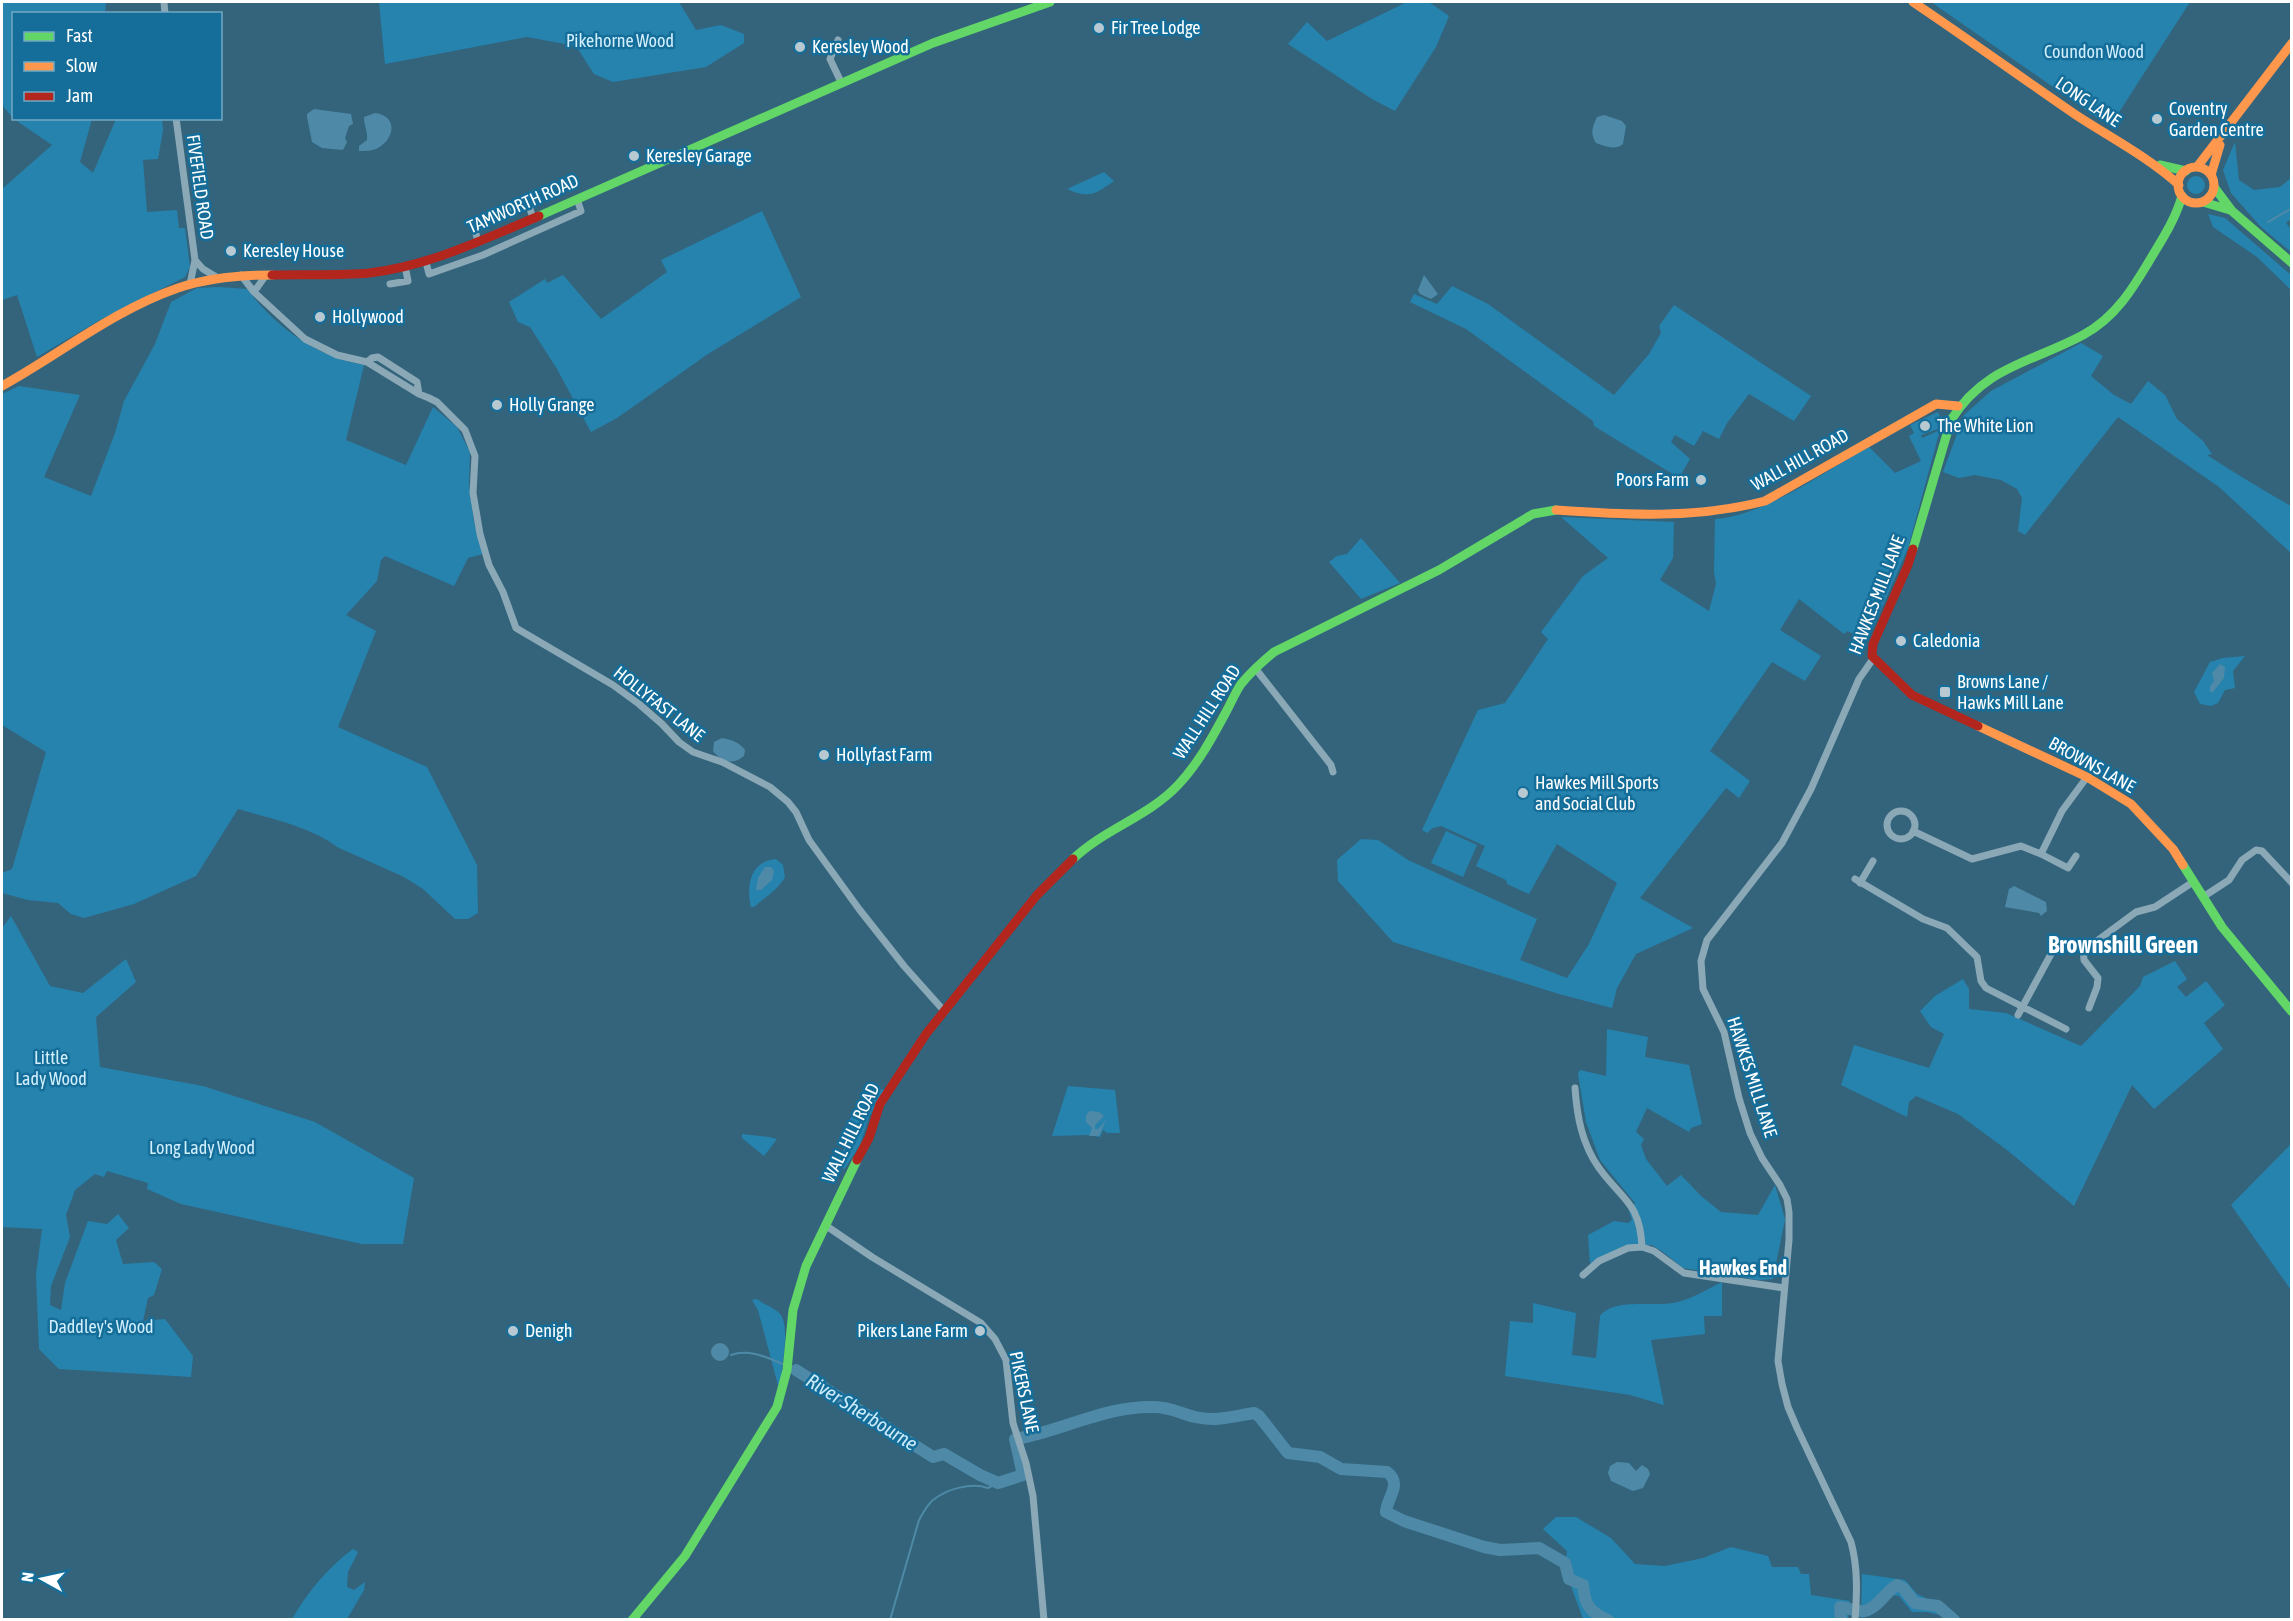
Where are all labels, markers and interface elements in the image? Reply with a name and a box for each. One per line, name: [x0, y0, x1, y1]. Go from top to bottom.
legend: [12, 12, 222, 120]
place label: Fir Tree Lodge: [1111, 17, 1201, 38]
marker: Fir Tree Lodge: [1092, 21, 1106, 35]
text: Fast: [66, 25, 93, 46]
park label: Pikehorne Wood: [566, 30, 674, 51]
place label: Keresley Wood: [812, 36, 909, 57]
marker: Keresley Wood: [793, 40, 807, 54]
park label: Coundon Wood: [2044, 41, 2144, 62]
text: Slow: [66, 55, 97, 76]
street label: LONG LANE: [2052, 72, 2125, 131]
text: Jam: [66, 85, 93, 106]
place label: Coventry Garden Centre: [2169, 98, 2264, 140]
marker: Coventry Garden Centre: [2150, 112, 2164, 126]
street label: FIVEFIELD ROAD: [183, 133, 218, 241]
place label: Keresley Garage: [646, 145, 752, 166]
marker: Keresley Garage: [627, 149, 641, 163]
street label: TAMWORTH ROAD: [464, 170, 582, 237]
place label: Keresley House: [243, 240, 344, 261]
marker: Keresley House: [224, 244, 238, 258]
place label: Hollywood: [332, 306, 404, 327]
marker: Hollywood: [313, 310, 327, 324]
place label: Holly Grange: [509, 394, 594, 415]
marker: Holly Grange: [490, 398, 504, 412]
place label: The White Lion: [1937, 415, 2034, 436]
marker: The White Lion: [1918, 419, 1932, 433]
street label: WALL HILL ROAD: [1748, 424, 1852, 495]
place label: Poors Farm: [1616, 469, 1689, 490]
marker: Poors Farm: [1694, 473, 1708, 487]
street label: HAWKES MILL LANE: [1844, 532, 1909, 657]
place label: Caledonia: [1913, 630, 1980, 651]
marker: Caledonia: [1894, 634, 1908, 648]
street label: WALL HILL ROAD: [1168, 661, 1245, 763]
street label: HOLLYFAST LANE: [610, 662, 709, 746]
place label: Browns Lane / Hawks Mill Lane: [1957, 671, 2064, 713]
marker: Browns Lane / Hawks Mill Lane: [1938, 685, 1952, 699]
street label: BROWNS LANE: [2045, 732, 2139, 797]
place label: Hollyfast Farm: [836, 744, 933, 765]
marker: Hollyfast Farm: [817, 748, 831, 762]
place label: Hawkes Mill Sports and Social Club: [1535, 772, 1659, 814]
marker: Hawkes Mill Sports and Social Club: [1516, 786, 1530, 800]
district label: Brownshill Green: [2048, 931, 2198, 958]
street label: HAWKES MILL LANE: [1723, 1014, 1782, 1140]
park label: Little Lady Wood: [15, 1047, 87, 1089]
street label: WALL HILL ROAD: [818, 1080, 884, 1186]
park label: Long Lady Wood: [149, 1137, 255, 1158]
district label: Hawkes End: [1699, 1256, 1787, 1279]
park label: Daddley's Wood: [48, 1316, 154, 1337]
place label: Denigh: [525, 1320, 573, 1341]
place label: Pikers Lane Farm: [857, 1320, 968, 1341]
marker: Denigh: [506, 1324, 520, 1338]
marker: Pikers Lane Farm: [973, 1324, 987, 1338]
street label: PIKERS LANE: [1006, 1349, 1043, 1435]
water label: River Sherbourne: [802, 1368, 922, 1455]
north arrow: [12, 1549, 72, 1609]
text: N: [18, 1571, 37, 1583]

